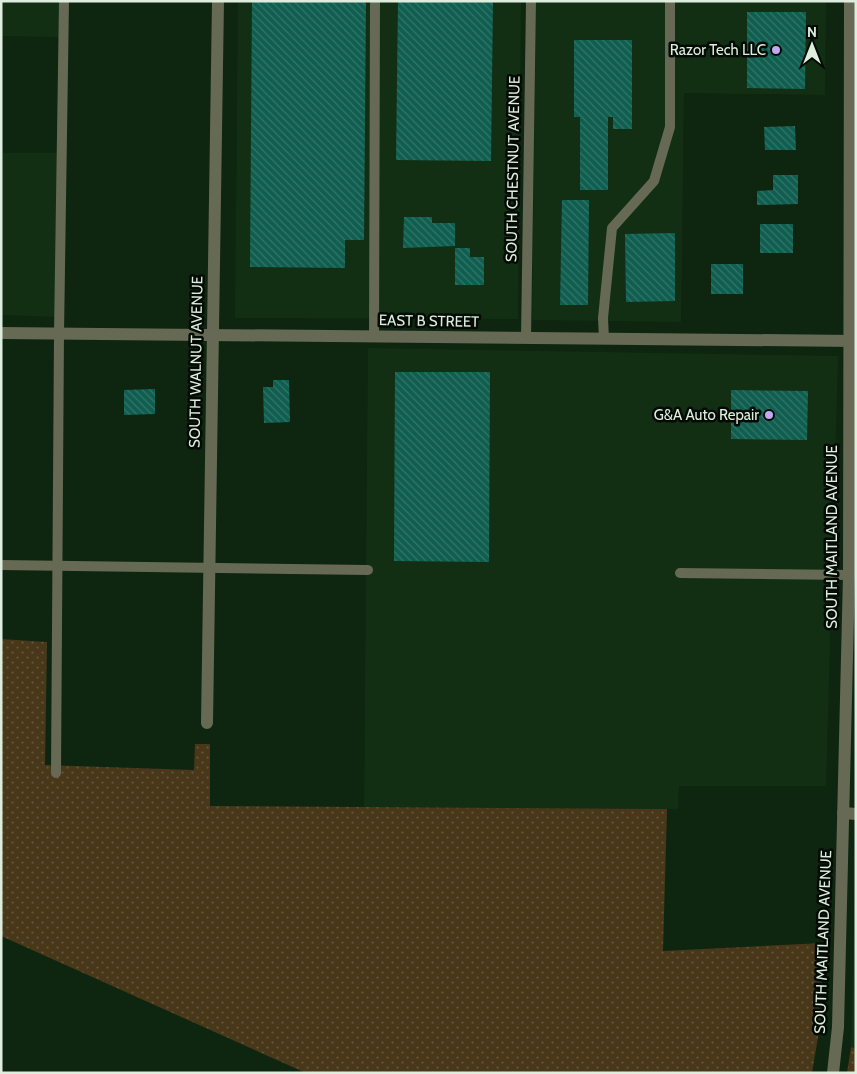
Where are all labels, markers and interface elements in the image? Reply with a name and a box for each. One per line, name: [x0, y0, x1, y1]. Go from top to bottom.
north arrow: [787, 20, 837, 70]
text: N: [807, 23, 817, 41]
place label: Razor Tech LLC: [670, 41, 766, 59]
marker: Razor Tech LLC: [770, 44, 782, 56]
street label: SOUTH CHESTNUT AVENUE: [502, 76, 524, 262]
street label: SOUTH WALNUT AVENUE: [186, 276, 206, 448]
street label: EAST B STREET: [379, 311, 479, 331]
place label: G&A Auto Repair: [654, 406, 759, 424]
marker: G&A Auto Repair: [763, 409, 775, 421]
street label: SOUTH MAITLAND AVENUE: [823, 445, 841, 629]
street label: SOUTH MAITLAND AVENUE: [811, 850, 835, 1034]

